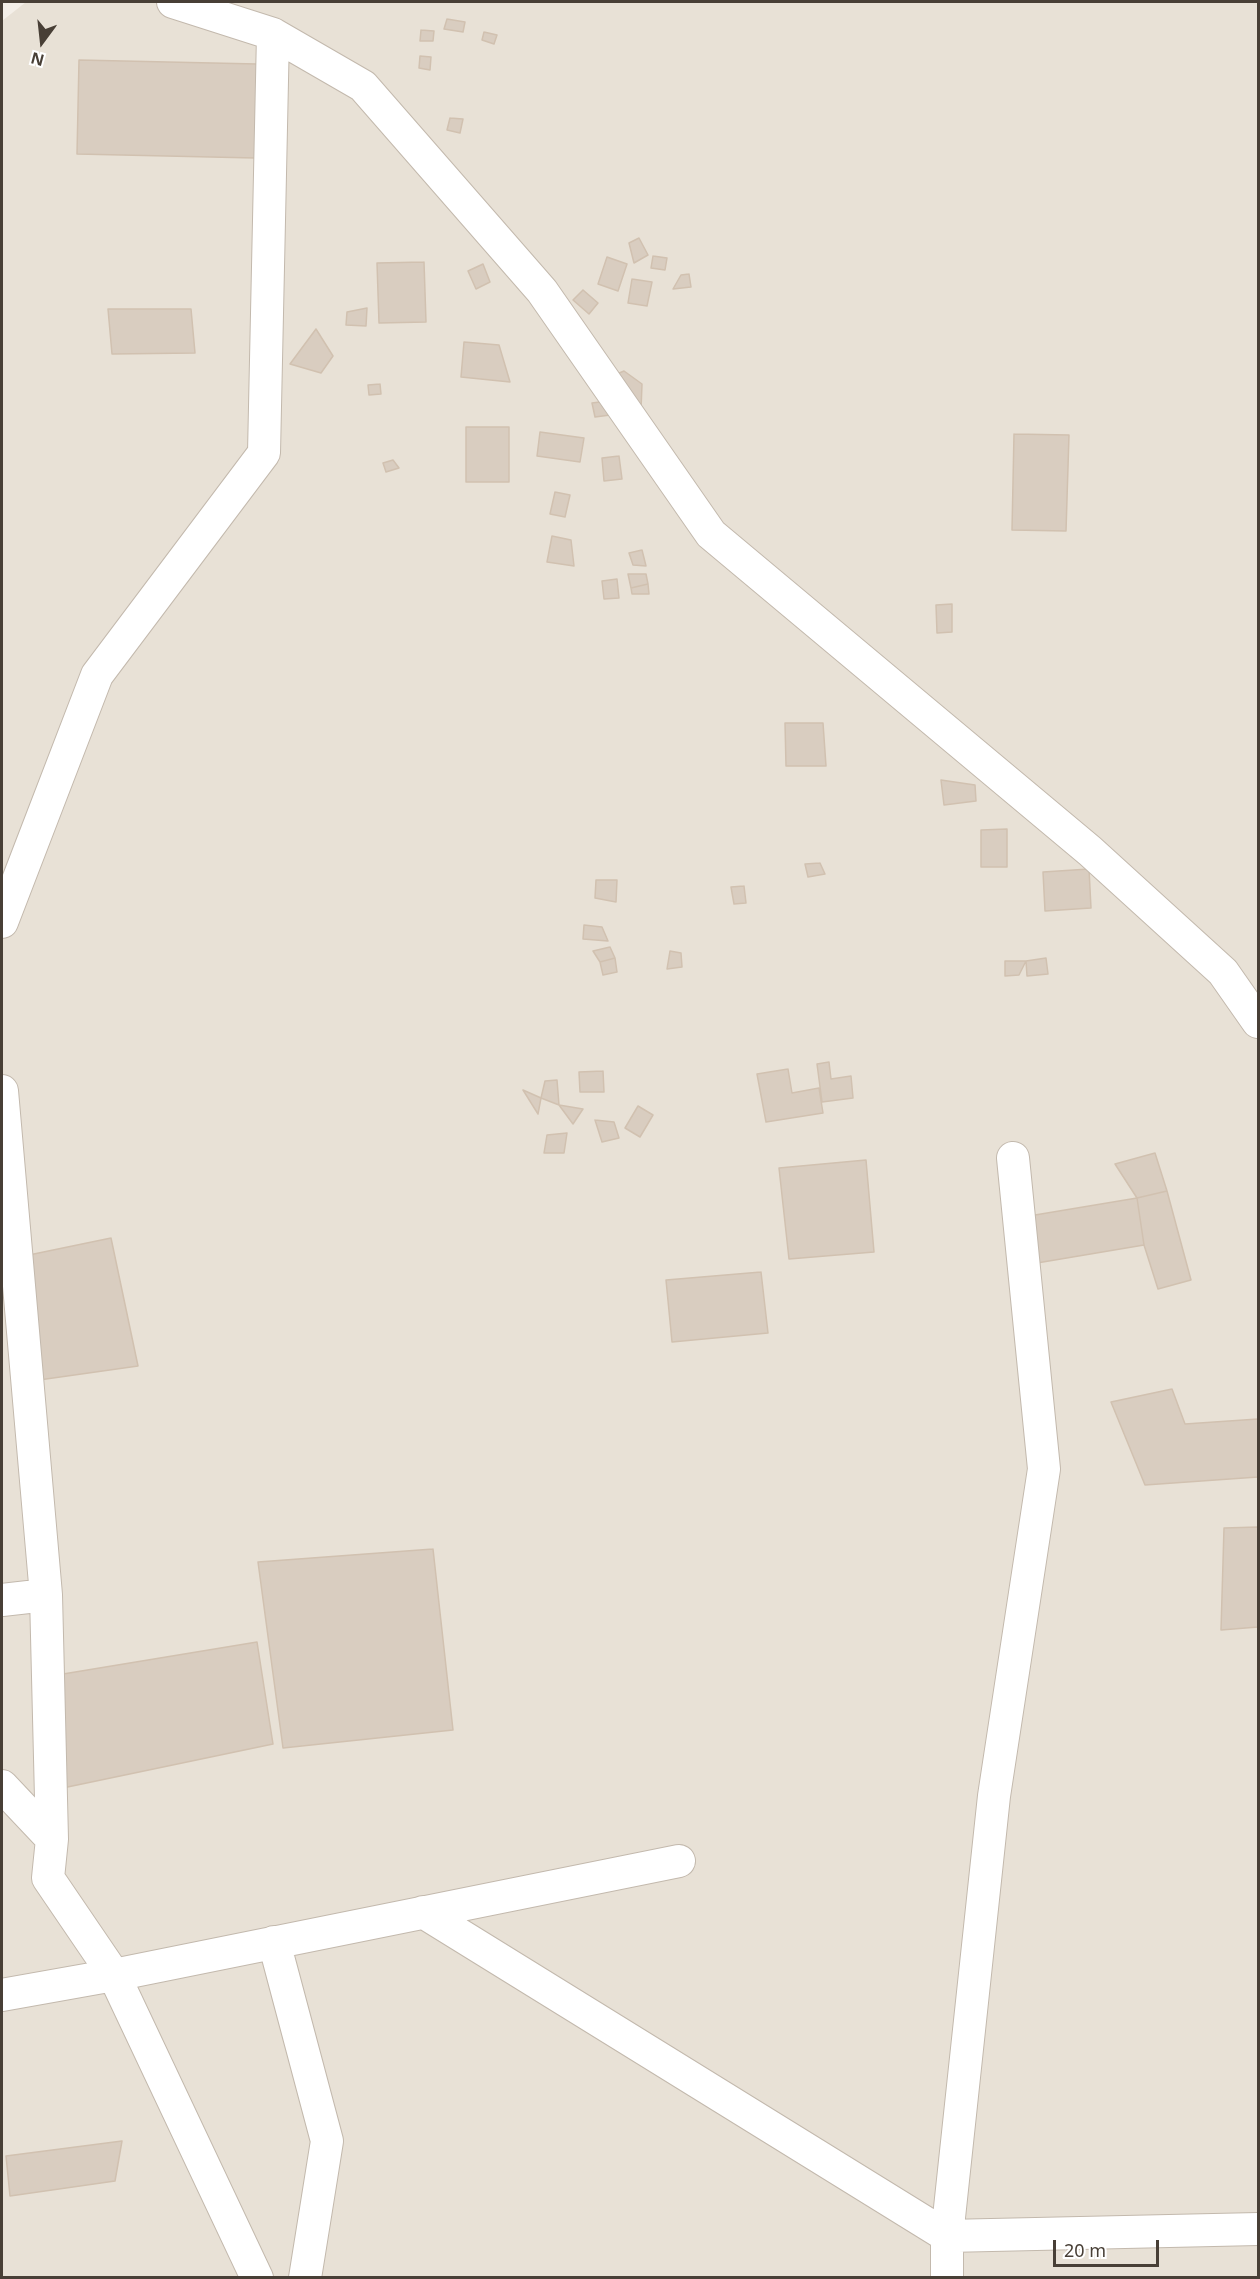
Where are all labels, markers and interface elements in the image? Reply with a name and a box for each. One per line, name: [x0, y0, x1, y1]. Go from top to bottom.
north arrow: [12, 12, 72, 72]
text: N: [28, 47, 46, 72]
scale bar: [1056, 2228, 1162, 2266]
text: 20 m: [1064, 2238, 1106, 2262]

